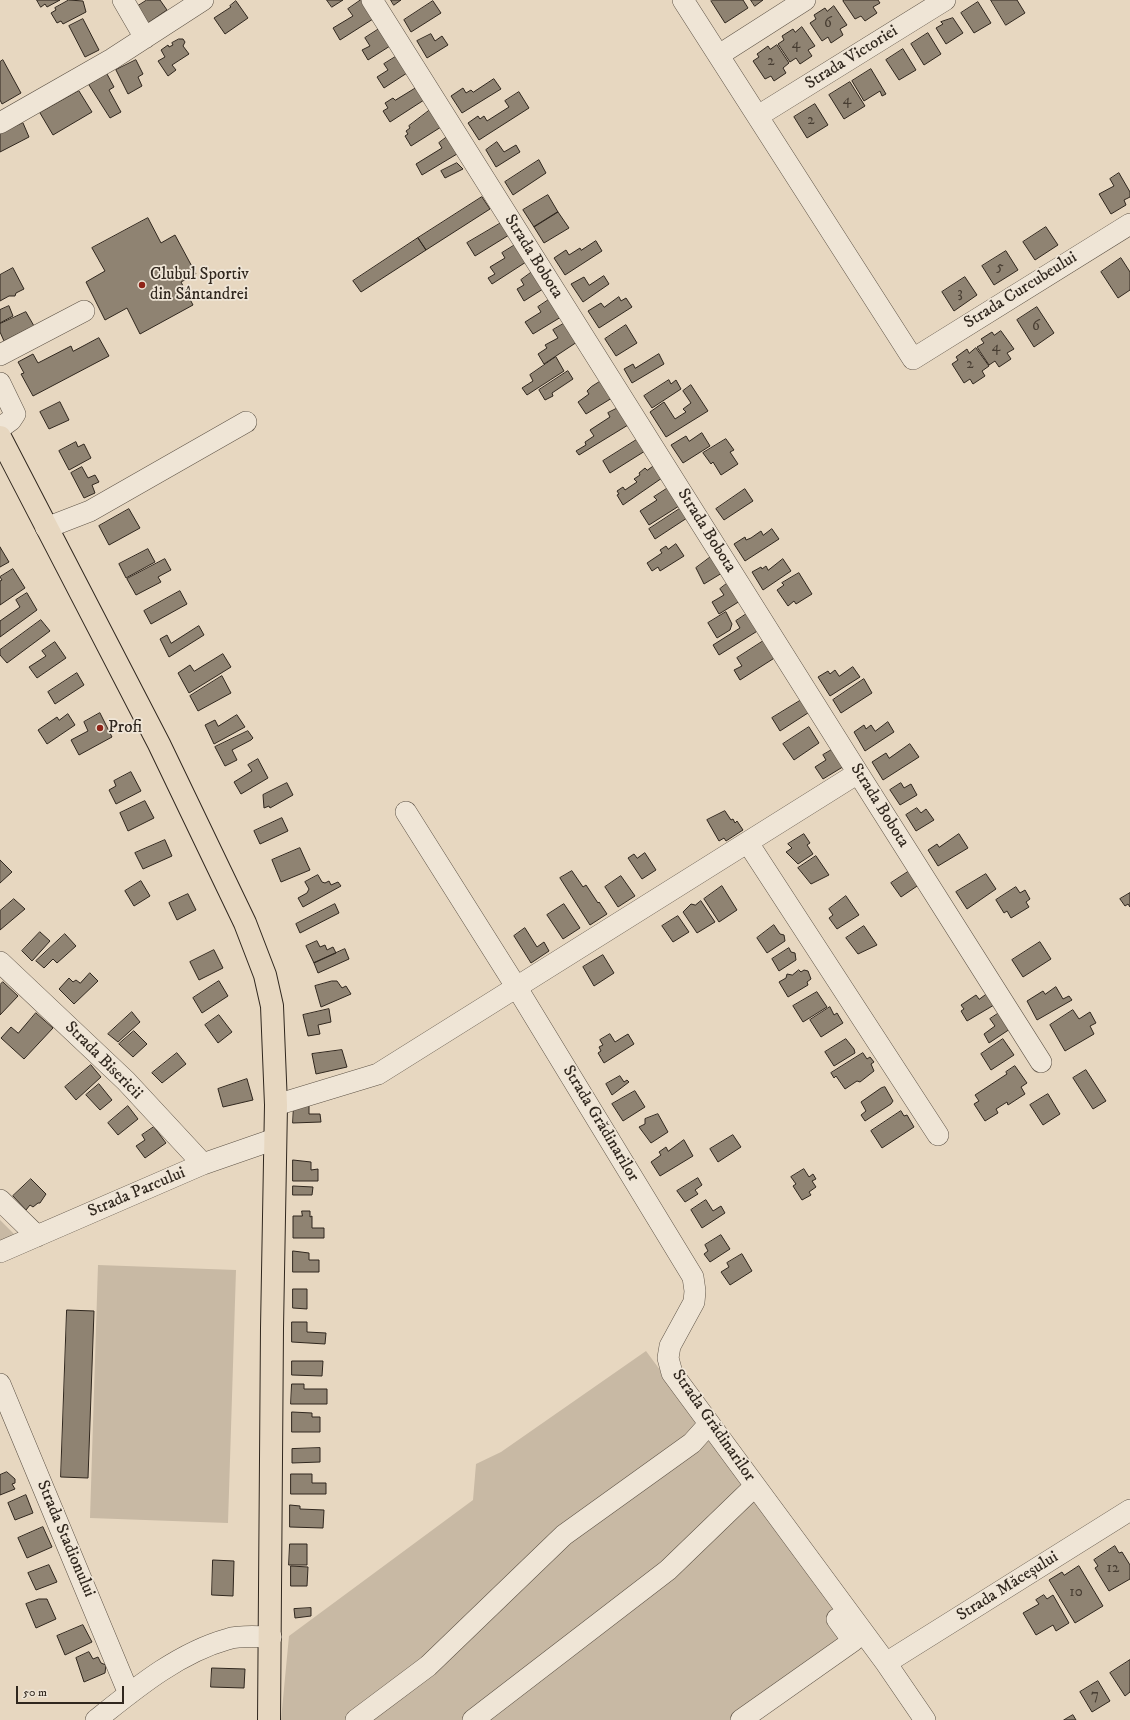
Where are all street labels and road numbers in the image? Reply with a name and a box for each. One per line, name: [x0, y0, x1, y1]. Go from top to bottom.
street label: Strada Victoriei: [802, 21, 902, 95]
street label: Strada Bobota: [499, 211, 567, 303]
street label: Strada Curcubeului: [961, 248, 1081, 334]
street label: Strada Bobota: [672, 485, 740, 577]
street label: Strada Bobota: [845, 760, 913, 852]
street label: Strada Bisericii: [60, 1018, 146, 1104]
street label: Strada Grădinarilor: [557, 1062, 643, 1186]
street label: Strada Parcului: [85, 1163, 189, 1223]
street label: Strada Grădinarilor: [667, 1366, 759, 1486]
street label: Strada Stadionului: [31, 1478, 99, 1600]
street label: Strada Măceșului: [953, 1548, 1063, 1626]

